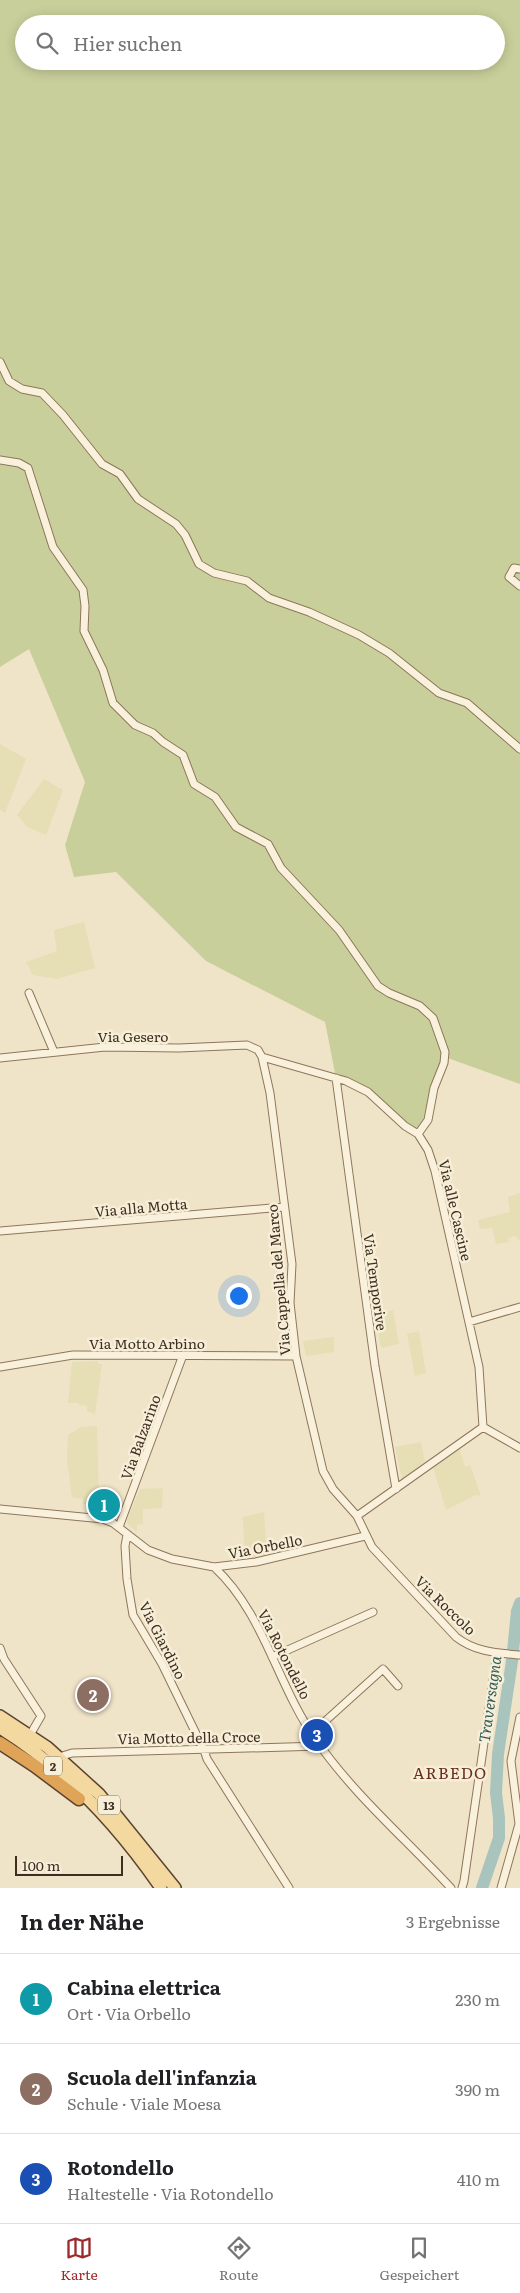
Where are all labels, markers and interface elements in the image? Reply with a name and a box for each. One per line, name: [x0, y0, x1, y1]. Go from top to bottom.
search box: [15, 15, 505, 70]
icon: search: [33, 29, 61, 57]
text: Hier suchen: [73, 29, 182, 57]
street label: Via Gesero: [98, 1026, 168, 1046]
street label: Via alle Cascine: [435, 1157, 477, 1263]
street label: Via alla Motta: [94, 1193, 189, 1221]
street label: Via Cappella del Marco: [261, 1203, 295, 1357]
street label: Via Temporive: [359, 1232, 393, 1332]
your location: [226, 1283, 252, 1309]
street label: Via Motto Arbino: [89, 1333, 205, 1353]
street label: Via Balzarino: [115, 1392, 165, 1482]
pin: 1: [88, 1486, 120, 1524]
street label: Via Orbello: [226, 1529, 304, 1563]
street label: Via Roccolo: [411, 1571, 481, 1639]
street label: Via Giardino: [135, 1598, 191, 1682]
street label: Via Rotondello: [254, 1606, 316, 1702]
water label: Traversagna: [472, 1654, 507, 1744]
pin: 2: [77, 1676, 109, 1714]
pin: 3: [301, 1716, 333, 1754]
street label: Via Motto della Croce: [117, 1726, 261, 1748]
road number: 2: [44, 1756, 62, 1775]
district label: ARBEDO: [413, 1760, 487, 1784]
road number: 13: [98, 1796, 120, 1814]
scale bar: [15, 1853, 122, 1876]
text: 100 m: [22, 1855, 60, 1875]
text: In der Nähe: [20, 1905, 144, 1936]
text: 3 Ergebnisse: [406, 1909, 500, 1933]
text: Cabina elettrica: [67, 1973, 221, 2001]
text: 1: [33, 1987, 39, 2011]
text: 230 m: [455, 1987, 500, 2011]
text: Ort · Via Orbello: [67, 2001, 191, 2025]
text: Scuola dell'infanzia: [67, 2063, 257, 2091]
text: 2: [32, 2077, 40, 2101]
text: 390 m: [455, 2077, 500, 2101]
text: Schule · Viale Moesa: [67, 2091, 221, 2115]
text: Rotondello: [67, 2153, 174, 2181]
text: 3: [32, 2167, 40, 2191]
text: 410 m: [457, 2167, 500, 2191]
text: Haltestelle · Via Rotondello: [67, 2181, 274, 2205]
tab: Karte: [61, 2234, 98, 2284]
tab: Route: [219, 2234, 258, 2284]
tab: Gespeichert: [379, 2234, 459, 2284]

